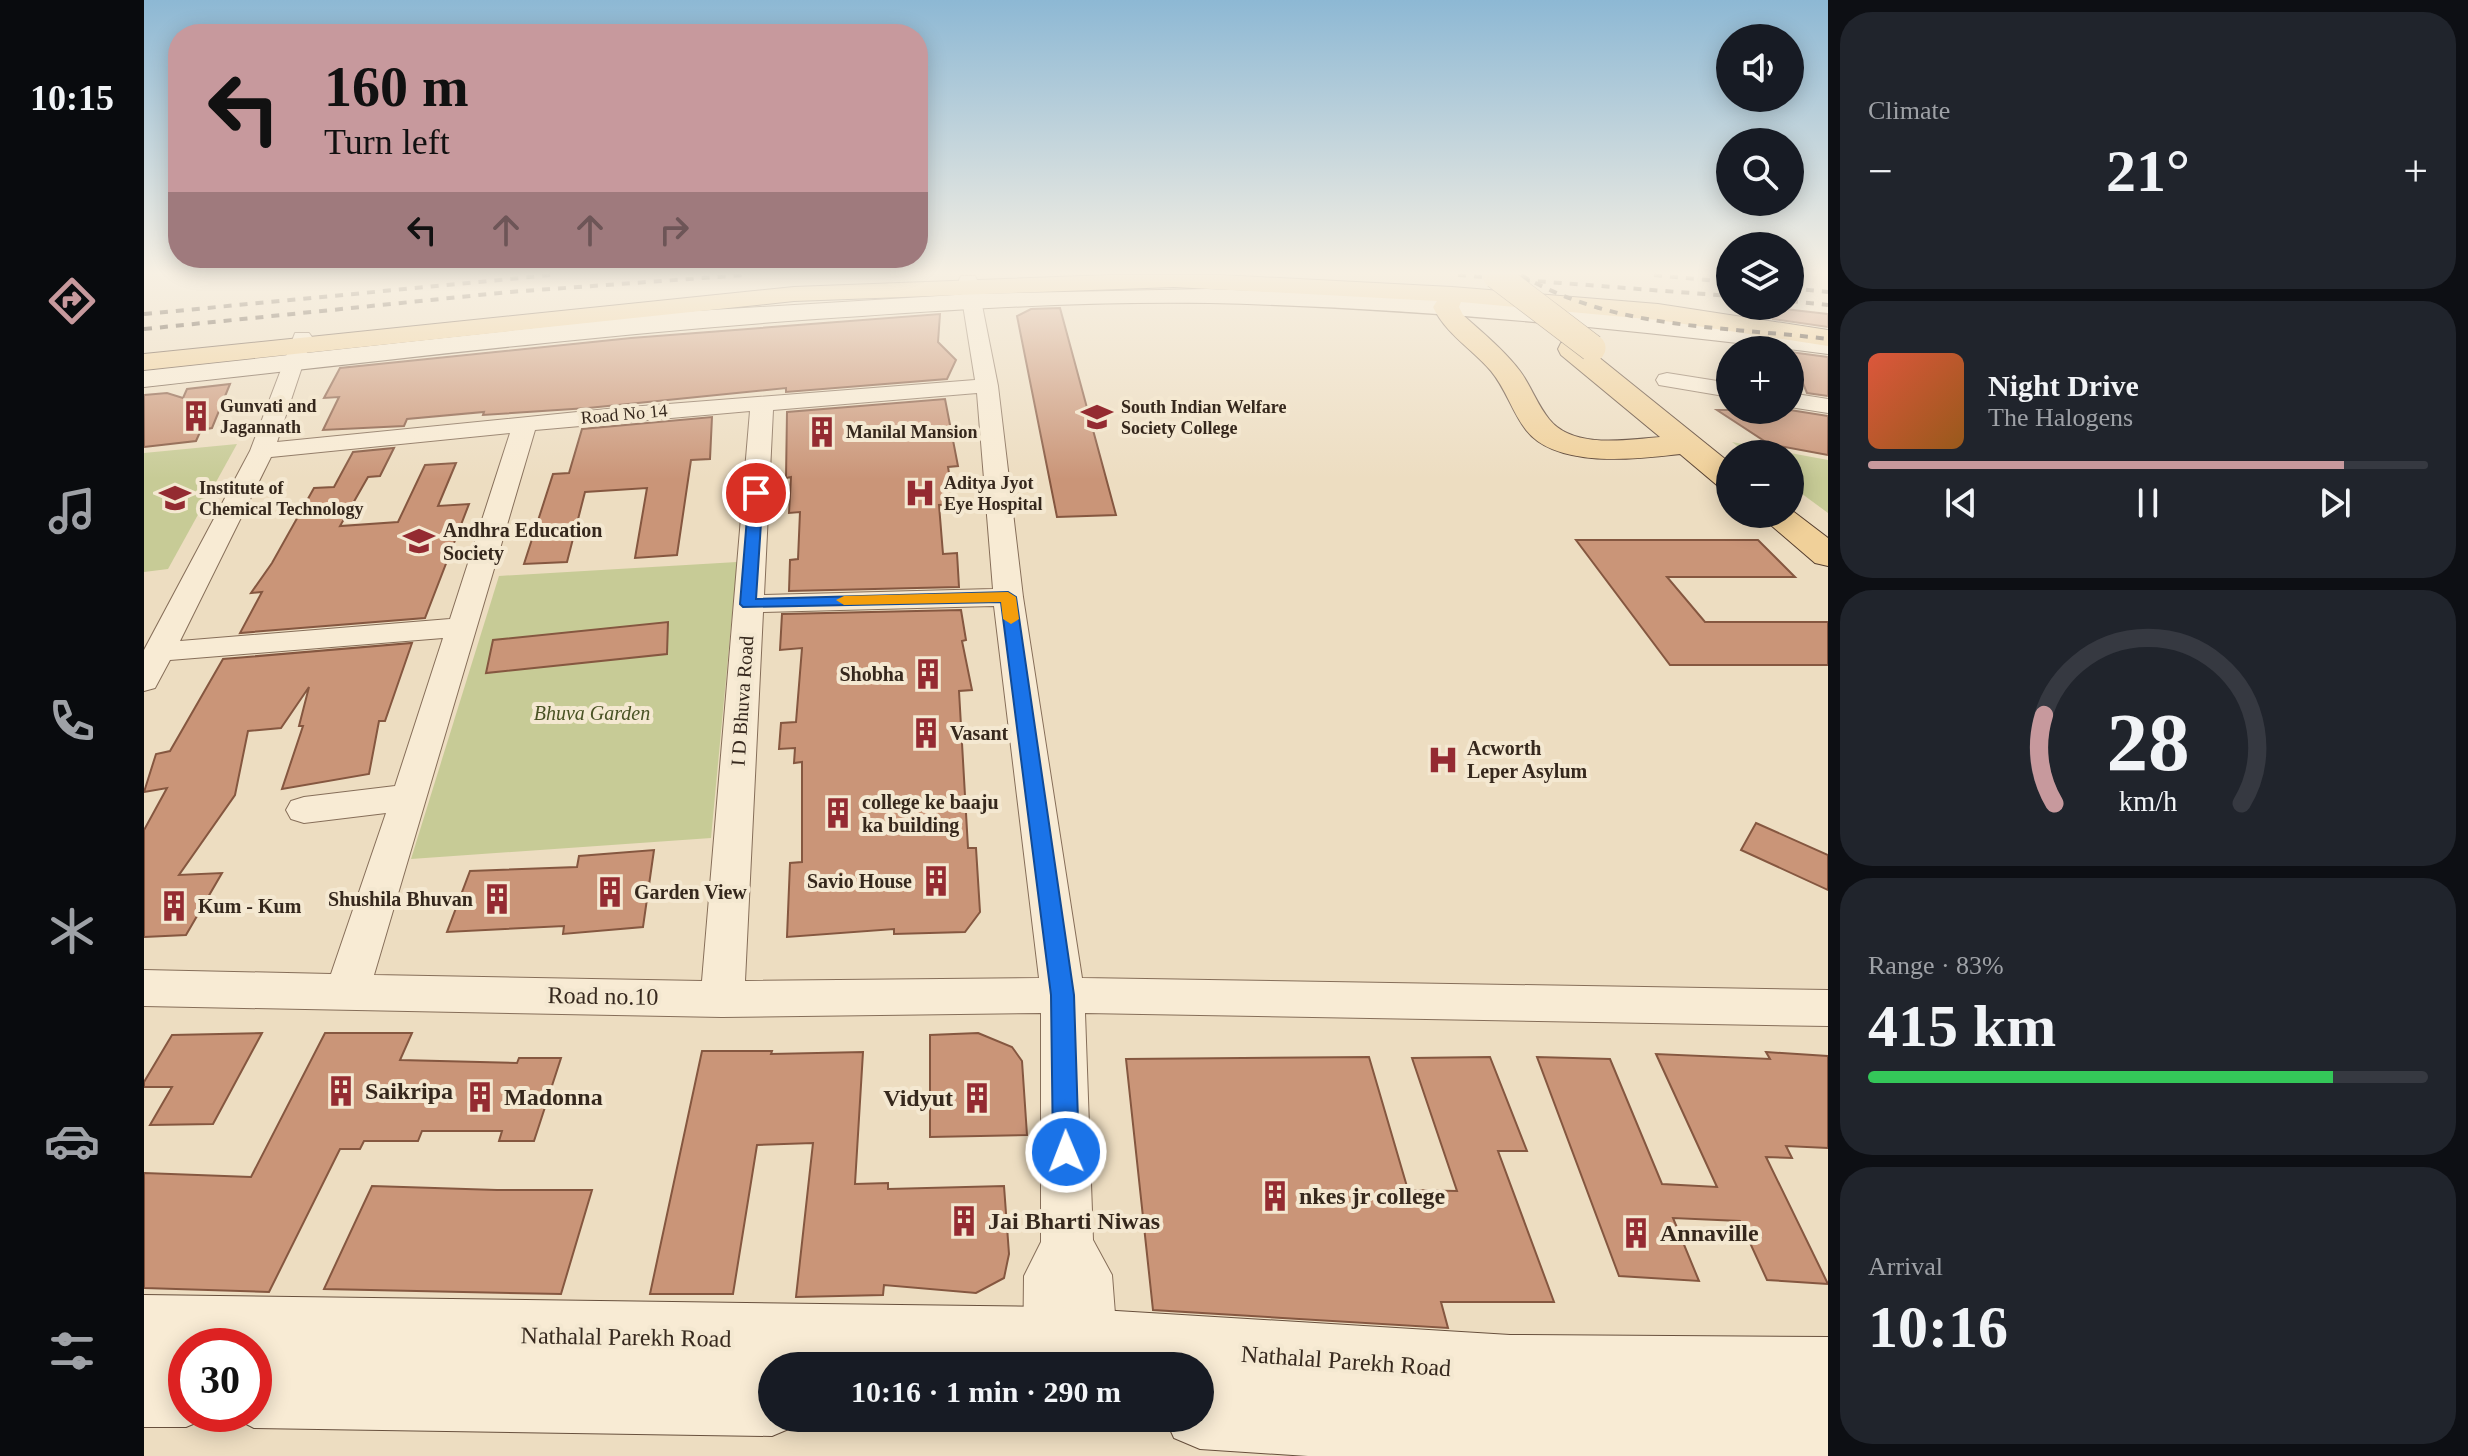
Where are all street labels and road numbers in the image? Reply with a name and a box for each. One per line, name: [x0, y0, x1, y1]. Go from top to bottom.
street label: Road No 14: [580, 400, 668, 428]
street label: I D Bhuva Road: [726, 635, 758, 767]
street label: Road no.10: [547, 982, 659, 1010]
street label: Nathalal Parekh Road: [520, 1322, 732, 1352]
street label: Nathalal Parekh Road: [1240, 1341, 1452, 1381]

